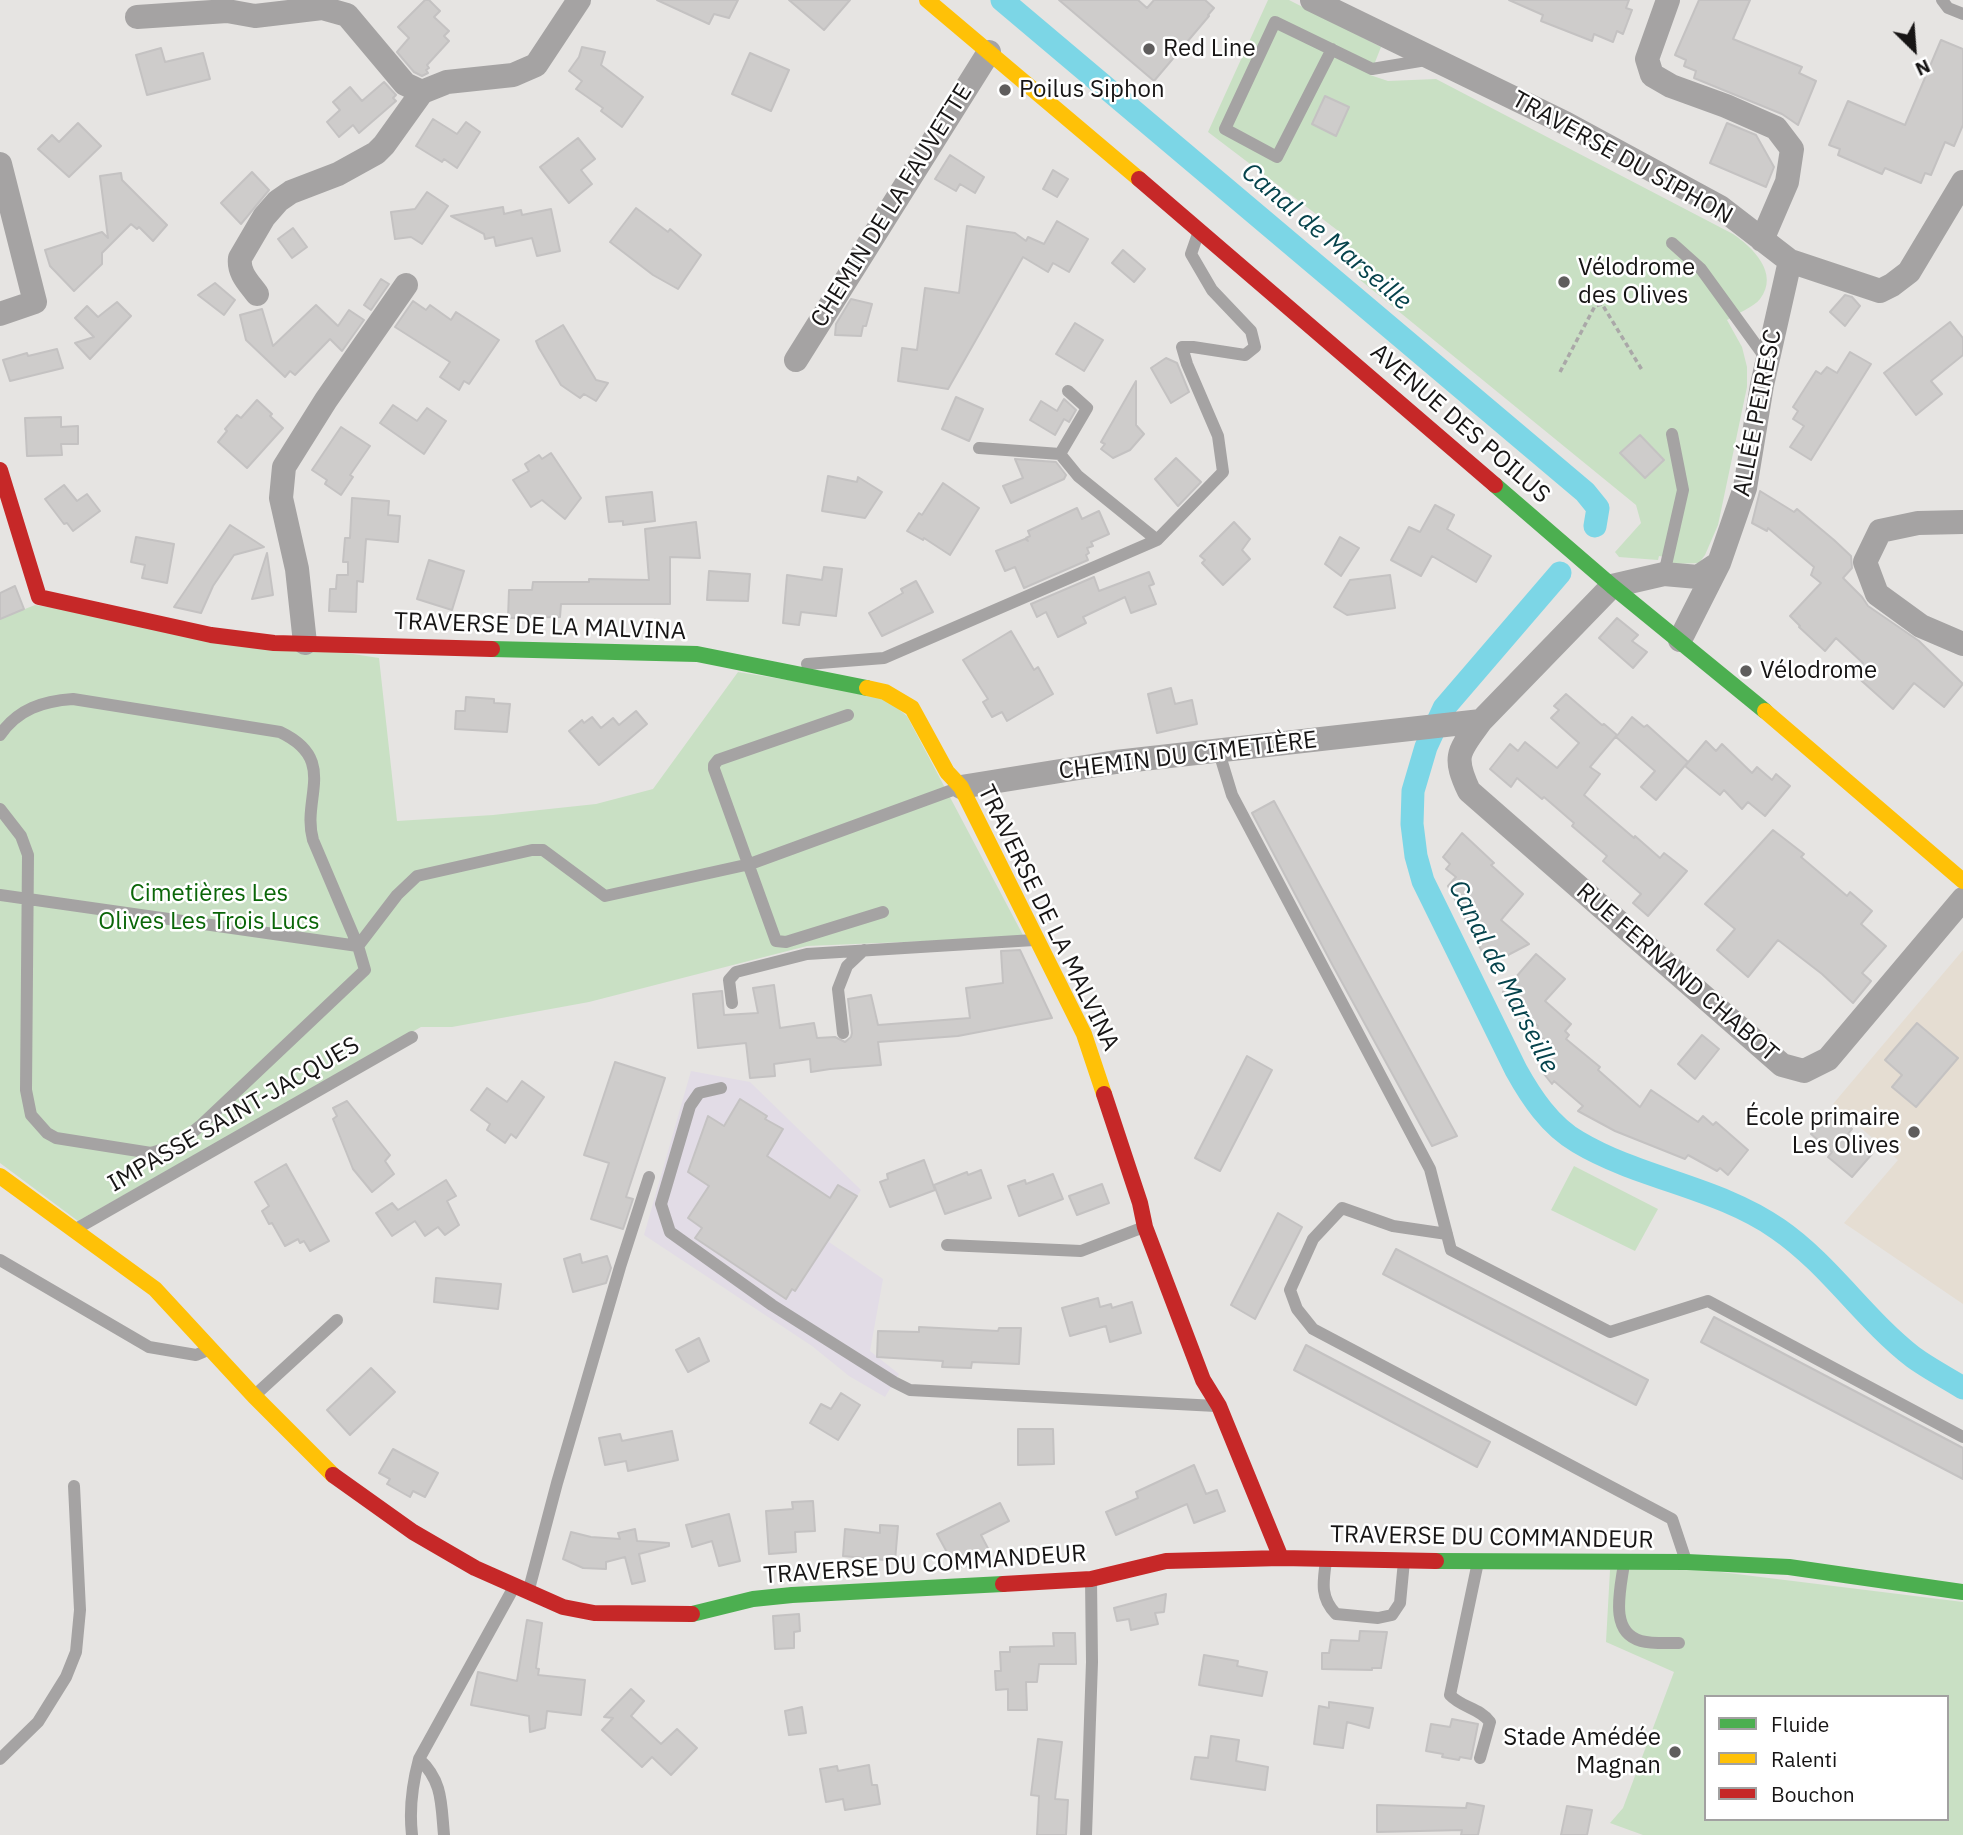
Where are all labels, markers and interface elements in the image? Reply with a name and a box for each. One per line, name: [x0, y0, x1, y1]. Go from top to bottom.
north arrow: [1879, 14, 1949, 84]
place label: Red Line: [1163, 35, 1256, 63]
marker: Red Line: [1141, 41, 1157, 57]
text: N: [1912, 54, 1934, 82]
place label: Poilus Siphon: [1019, 76, 1165, 104]
street label: CHEMIN DE LA FAUVETTE: [805, 79, 979, 333]
marker: Poilus Siphon: [997, 82, 1013, 98]
street label: TRAVERSE DU SIPHON: [1507, 85, 1737, 231]
water label: Canal de Marseille: [1235, 157, 1417, 317]
place label: Vélodrome des Olives: [1578, 254, 1695, 310]
marker: Vélodrome des Olives: [1556, 274, 1572, 290]
street label: ALLÉE PEIRESC: [1728, 327, 1788, 499]
street label: AVENUE DES POILUS: [1364, 338, 1556, 510]
street label: TRAVERSE DE LA MALVINA: [393, 608, 687, 646]
place label: Vélodrome: [1760, 657, 1877, 685]
marker: Vélodrome: [1738, 663, 1754, 679]
street label: CHEMIN DU CIMETIÈRE: [1057, 726, 1319, 786]
street label: TRAVERSE DE LA MALVINA: [971, 780, 1125, 1056]
water label: Canal de Marseille: [1441, 875, 1565, 1079]
street label: RUE FERNAND CHABOT: [1570, 877, 1784, 1069]
park label: Cimetières Les Olives Les Trois Lucs: [98, 880, 320, 936]
street label: IMPASSE SAINT-JACQUES: [103, 1031, 365, 1199]
place label: École primaire Les Olives: [1745, 1104, 1900, 1160]
marker: École primaire Les Olives: [1906, 1124, 1922, 1140]
street label: TRAVERSE DU COMMANDEUR: [1330, 1521, 1654, 1555]
street label: TRAVERSE DU COMMANDEUR: [763, 1539, 1087, 1591]
legend: [1704, 1695, 1949, 1821]
text: Fluide: [1771, 1710, 1829, 1738]
place label: Stade Amédée Magnan: [1503, 1724, 1661, 1780]
marker: Stade Amédée Magnan: [1667, 1744, 1683, 1760]
text: Ralenti: [1771, 1745, 1837, 1773]
text: Bouchon: [1771, 1780, 1855, 1808]

